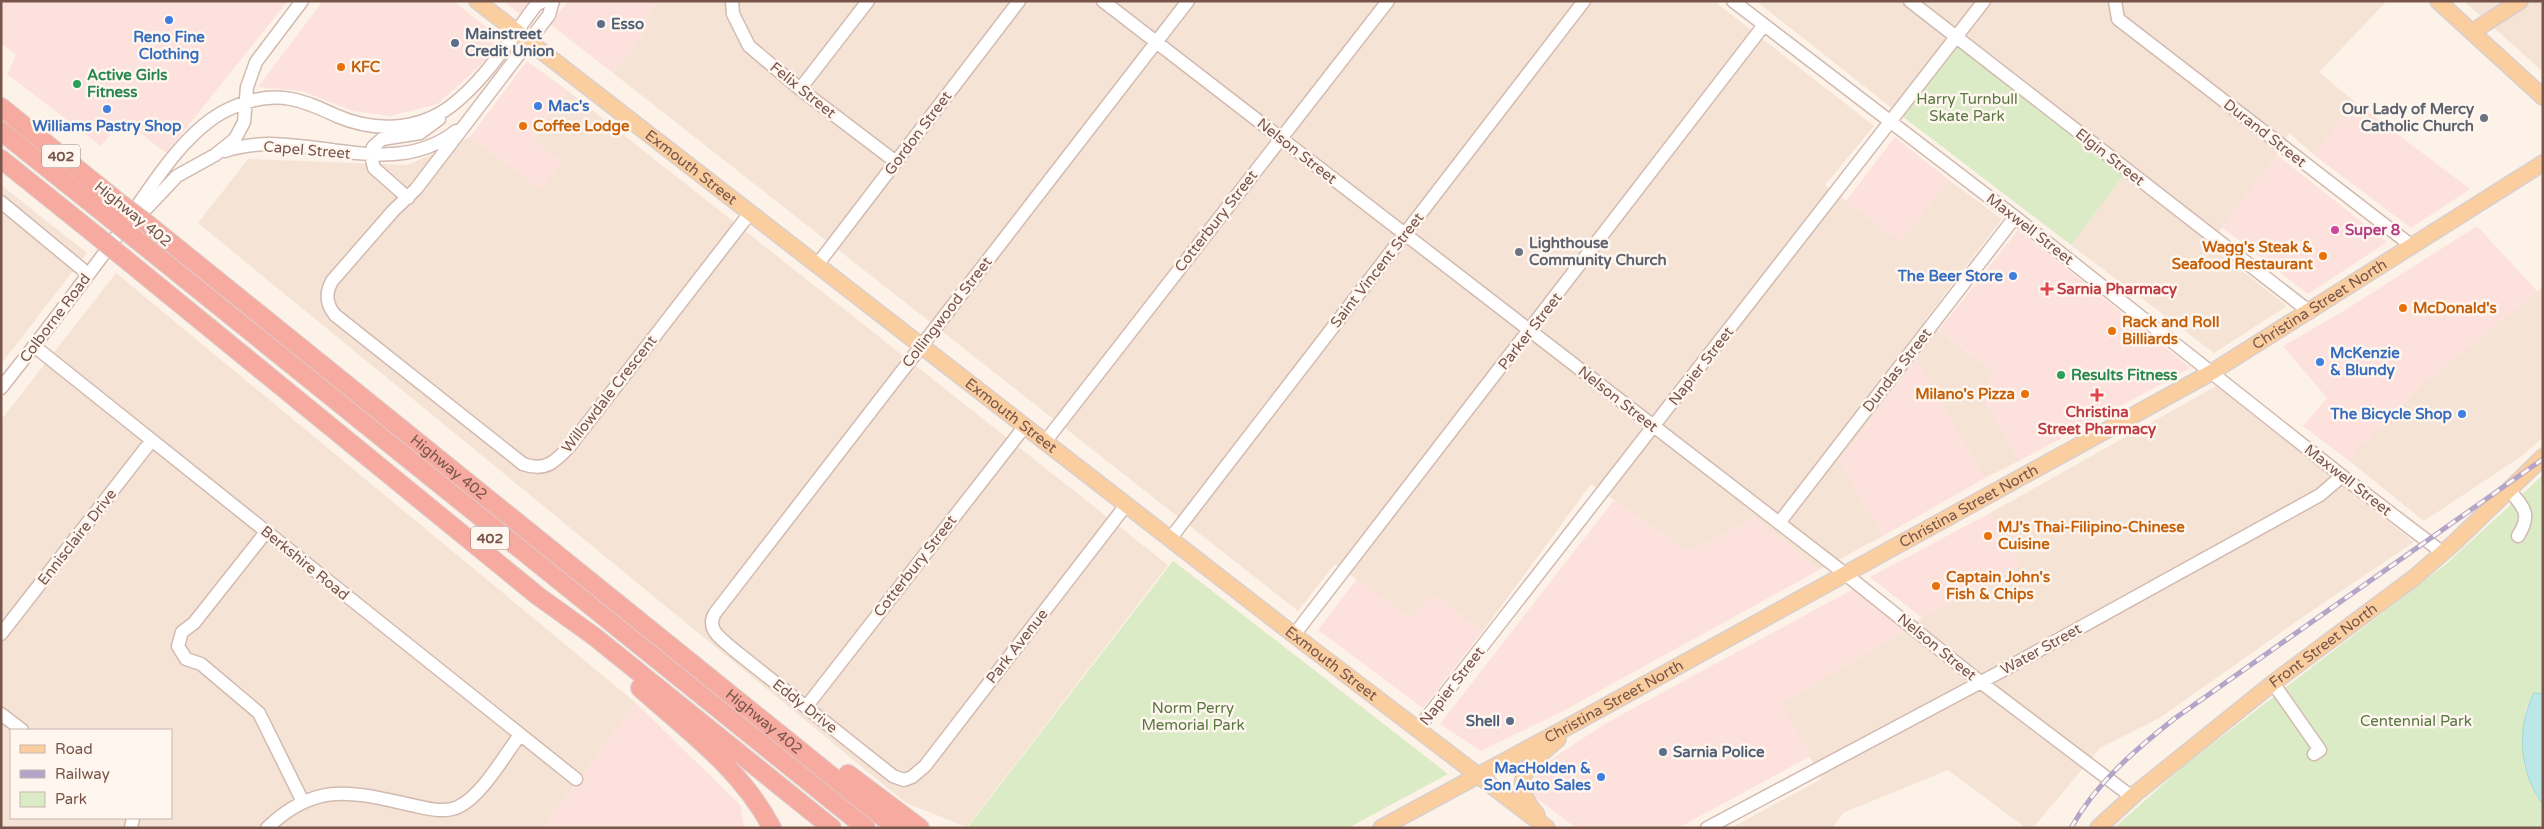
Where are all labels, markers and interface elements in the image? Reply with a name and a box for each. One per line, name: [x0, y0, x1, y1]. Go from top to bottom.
marker: Reno Fine Clothing: [163, 14, 175, 26]
place label: Esso: [611, 15, 644, 33]
marker: Esso: [595, 18, 607, 30]
place label: Mainstreet Credit Union: [465, 25, 554, 60]
place label: Reno Fine Clothing: [133, 28, 205, 64]
marker: Mainstreet Credit Union: [449, 37, 461, 49]
place label: KFC: [351, 58, 381, 76]
street label: Felix Street: [766, 58, 840, 122]
marker: KFC: [335, 61, 347, 73]
place label: Active Girls Fitness: [87, 66, 167, 101]
marker: Active Girls Fitness: [71, 78, 83, 90]
street label: Gordon Street: [881, 87, 956, 179]
park label: Harry Turnbull Skate Park: [1916, 90, 2018, 125]
street label: Durand Street: [2220, 95, 2310, 171]
place label: Mac's: [548, 97, 589, 115]
marker: Mac's: [532, 100, 544, 112]
place label: Our Lady of Mercy Catholic Church: [2342, 100, 2474, 135]
marker: Williams Pastry Shop: [101, 103, 113, 115]
marker: Our Lady of Mercy Catholic Church: [2478, 112, 2490, 124]
street label: Nelson Street: [1254, 114, 1341, 188]
place label: Williams Pastry Shop: [33, 117, 182, 136]
place label: Coffee Lodge: [533, 117, 630, 136]
marker: Coffee Lodge: [517, 120, 529, 132]
street label: Elgin Street: [2072, 125, 2148, 190]
street label: Exmouth Street: [642, 126, 741, 209]
street label: Capel Street: [263, 137, 352, 163]
road number: 402: [42, 144, 80, 168]
street label: Cotterbury Street: [1171, 166, 1261, 275]
street label: Highway 402: [91, 178, 175, 250]
street label: Maxwell Street: [1983, 189, 2077, 269]
street label: Saint Vincent Street: [1326, 209, 1428, 331]
place label: Super 8: [2345, 221, 2401, 240]
marker: Super 8: [2329, 224, 2341, 236]
place label: Lighthouse Community Church: [1529, 234, 1667, 270]
place label: Wagg's Steak & Seafood Restaurant: [2172, 238, 2313, 273]
marker: Lighthouse Community Church: [1513, 246, 1525, 258]
marker: Wagg's Steak & Seafood Restaurant: [2317, 250, 2329, 262]
street label: Collingwood Street: [898, 253, 996, 371]
street label: Christina Street North: [2249, 255, 2390, 353]
place label: The Beer Store: [1897, 267, 2004, 285]
street label: Colborne Road: [16, 270, 94, 366]
marker: The Beer Store: [2007, 270, 2019, 282]
place label: Sarnia Pharmacy: [2057, 280, 2177, 299]
marker: Sarnia Pharmacy: [2041, 283, 2053, 295]
street label: Parker Street: [1494, 289, 1566, 373]
place label: McDonald's: [2413, 299, 2497, 317]
marker: McDonald's: [2397, 302, 2409, 314]
place label: Rack and Roll Billiards: [2122, 313, 2219, 348]
street label: Napier Street: [1665, 323, 1737, 409]
street label: Dundas Street: [1859, 324, 1935, 415]
marker: Rack and Roll Billiards: [2106, 325, 2118, 337]
street label: Willowdale Crescent: [558, 332, 660, 456]
place label: McKenzie & Blundy: [2330, 344, 2400, 380]
marker: McKenzie & Blundy: [2314, 356, 2326, 368]
street label: Nelson Street: [1575, 362, 1662, 436]
place label: Results Fitness: [2071, 366, 2178, 384]
marker: Results Fitness: [2055, 369, 2067, 381]
street label: Exmouth Street: [962, 374, 1061, 457]
place label: Milano's Pizza: [1915, 385, 2015, 403]
marker: Milano's Pizza: [2019, 388, 2031, 400]
marker: Christina Street Pharmacy: [2091, 389, 2103, 401]
place label: Christina Street Pharmacy: [2038, 403, 2156, 439]
place label: The Bicycle Shop: [2330, 405, 2453, 424]
marker: The Bicycle Shop: [2456, 408, 2468, 420]
street label: Highway 402: [407, 431, 491, 504]
street label: Maxwell Street: [2301, 440, 2395, 520]
street label: Christina Street North: [1896, 461, 2041, 552]
street label: Ennisclaire Drive: [34, 485, 120, 589]
street label: Cotterbury Street: [870, 511, 960, 620]
place label: MJ's Thai-Filipino-Chinese Cuisine: [1998, 518, 2185, 553]
street label: Berkshire Road: [257, 522, 353, 604]
road number: 402: [471, 526, 509, 550]
marker: MJ's Thai-Filipino-Chinese Cuisine: [1982, 530, 1994, 542]
place label: Captain John's Fish & Chips: [1946, 568, 2050, 604]
marker: Captain John's Fish & Chips: [1930, 580, 1942, 592]
street label: Front Street North: [2266, 599, 2381, 692]
street label: Park Avenue: [982, 605, 1052, 687]
street label: Nelson Street: [1894, 610, 1980, 684]
street label: Water Street: [1998, 619, 2085, 679]
street label: Exmouth Street: [1281, 622, 1381, 705]
street label: Napier Street: [1416, 643, 1488, 729]
street label: Christina Street North: [1541, 656, 1686, 747]
street label: Eddy Drive: [769, 675, 841, 737]
street label: Highway 402: [722, 685, 806, 758]
park label: Norm Perry Memorial Park: [1141, 699, 1245, 734]
place label: Shell: [1466, 712, 1500, 730]
park label: Centennial Park: [2360, 712, 2472, 730]
marker: Shell: [1504, 715, 1516, 727]
legend: [10, 729, 172, 819]
text: Road: [55, 740, 93, 758]
place label: Sarnia Police: [1673, 743, 1765, 761]
marker: Sarnia Police: [1657, 746, 1669, 758]
place label: MacHolden & Son Auto Sales: [1484, 759, 1591, 794]
text: Railway: [55, 765, 110, 783]
marker: MacHolden & Son Auto Sales: [1595, 771, 1607, 783]
text: Park: [55, 790, 87, 808]

